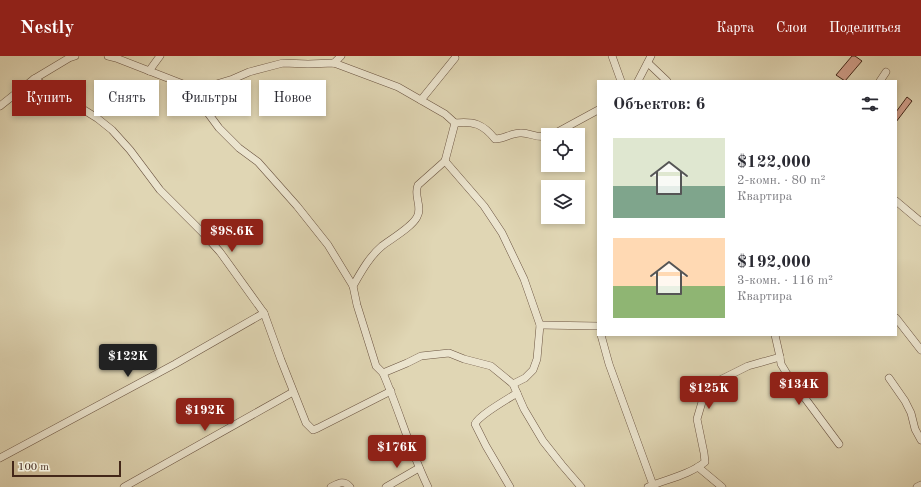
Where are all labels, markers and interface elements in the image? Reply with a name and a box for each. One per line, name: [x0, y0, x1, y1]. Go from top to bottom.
text: Nestly: [20, 19, 74, 38]
text: Карта: [716, 21, 754, 35]
text: Слои: [776, 21, 807, 35]
text: Поделиться: [829, 21, 901, 35]
chip: Купить: [12, 80, 86, 116]
chip: Снять: [94, 80, 159, 116]
chip: Фильтры: [167, 80, 251, 116]
chip: Новое: [259, 80, 326, 116]
icon: filters: [859, 93, 881, 115]
text: Объектов: 6: [613, 96, 705, 113]
map controls: [541, 128, 585, 224]
button: locate: [541, 128, 585, 172]
icon: home: [645, 154, 693, 202]
text: $122,000: [737, 154, 811, 171]
text: 2-комн. · 80 m²: [737, 174, 825, 187]
button: layers: [541, 180, 585, 224]
text: Квартира: [737, 190, 792, 203]
pin: $98.6K: [199, 219, 265, 253]
text: $98.6K: [210, 225, 254, 238]
icon: home: [645, 254, 693, 302]
text: $192,000: [737, 254, 811, 271]
text: 3-комн. · 116 m²: [737, 274, 833, 287]
text: Квартира: [737, 290, 792, 303]
pin: $122K: [100, 344, 156, 378]
text: $122K: [108, 350, 148, 363]
pin: $134K: [771, 372, 827, 406]
pin: $125K: [681, 376, 737, 410]
text: $134K: [779, 378, 819, 391]
text: $125K: [689, 382, 729, 395]
pin: $192K: [177, 398, 233, 432]
text: $192K: [185, 404, 225, 417]
pin: $176K: [369, 435, 425, 469]
text: $176K: [377, 441, 417, 454]
scale bar: [12, 459, 121, 478]
text: 100 m: [18, 462, 49, 473]

